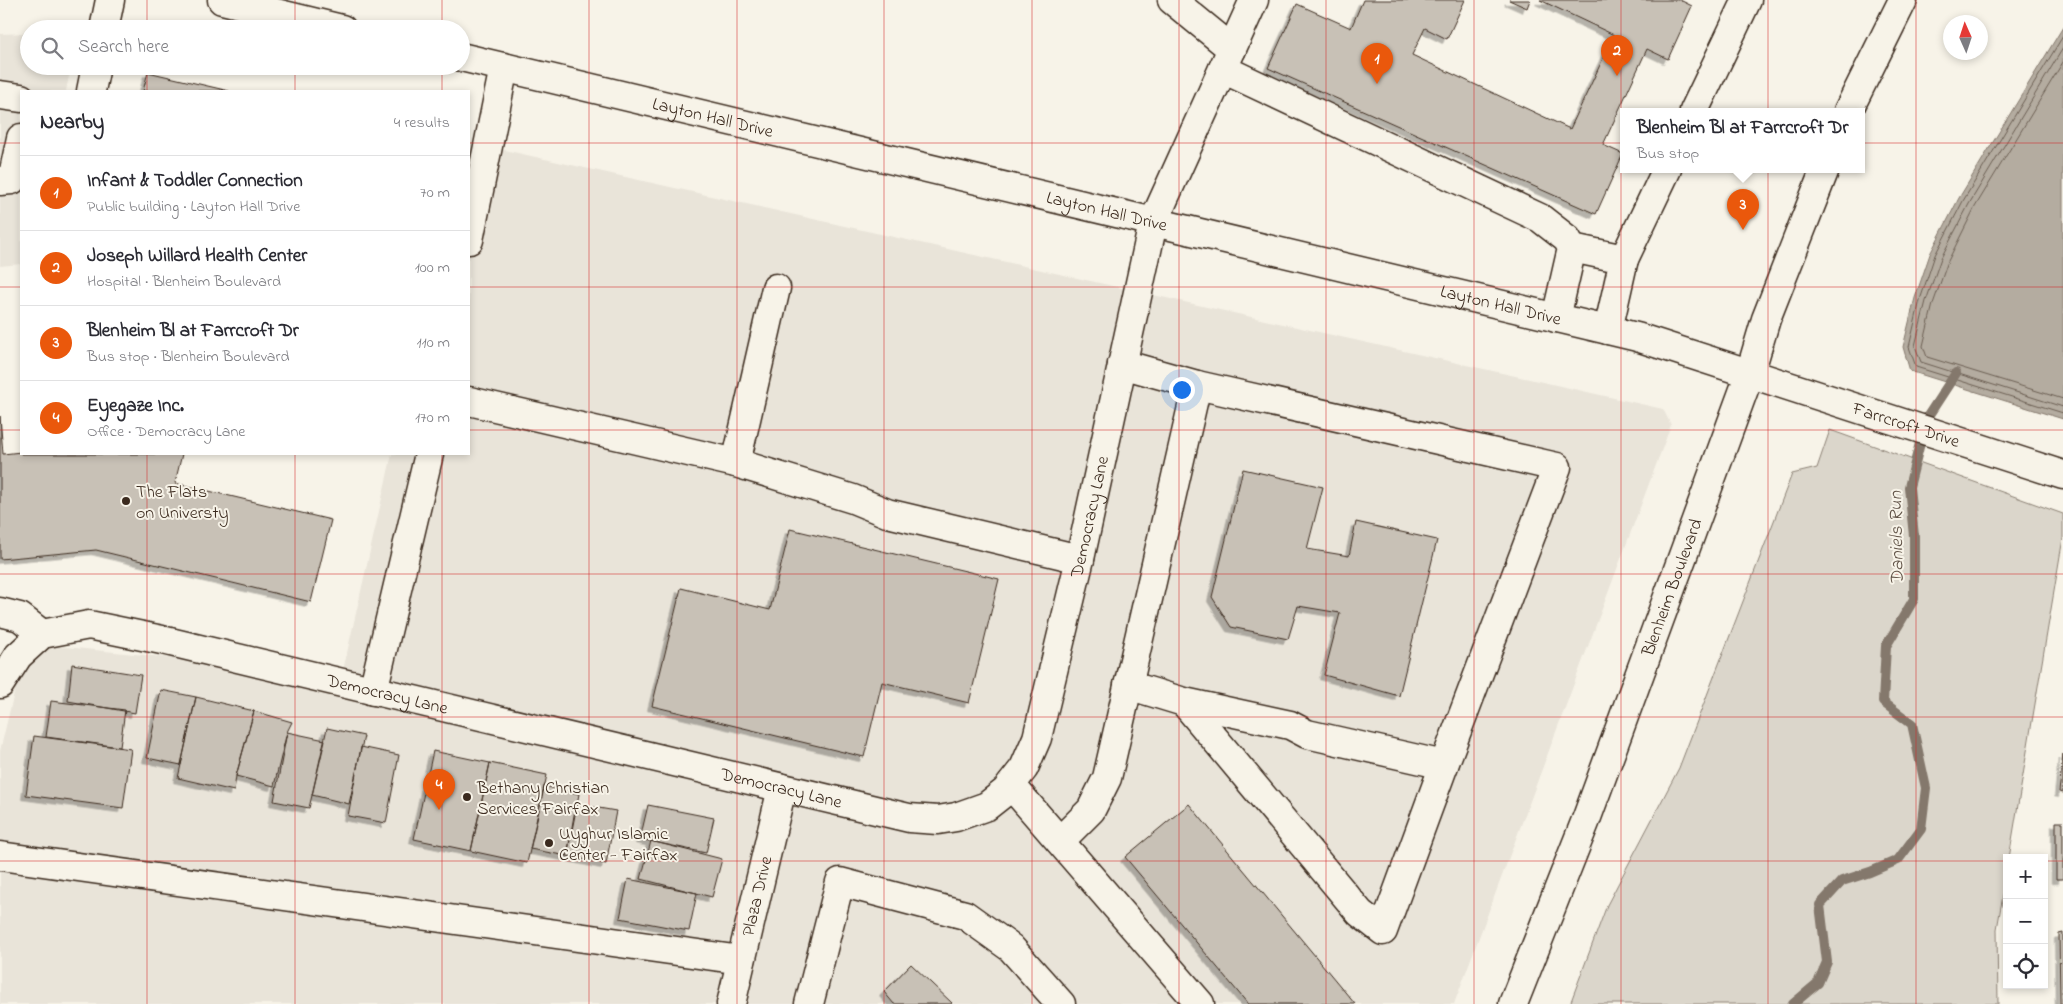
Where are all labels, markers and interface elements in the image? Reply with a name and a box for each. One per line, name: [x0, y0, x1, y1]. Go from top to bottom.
north arrow: [1943, 15, 1988, 60]
search box: [20, 20, 470, 75]
icon: search: [38, 34, 66, 62]
text: Search here: [78, 34, 169, 61]
pin: 2: [1601, 35, 1633, 76]
pin: 1: [1361, 43, 1393, 84]
street label: Layton Hall Drive: [649, 92, 777, 146]
text: Nearby: [40, 108, 104, 138]
popup: [1620, 108, 1865, 173]
text: 4 results: [394, 111, 450, 135]
text: Blenheim Bl at Farrcroft Dr: [1637, 115, 1848, 142]
text: Bus stop: [1637, 142, 1699, 166]
text: Infant & Toddler Connection: [87, 168, 303, 195]
text: 1: [53, 181, 59, 205]
text: 70 m: [420, 181, 450, 205]
street label: Layton Hall Drive: [1043, 186, 1171, 240]
pin: 3: [1727, 189, 1759, 230]
text: Public building · Layton Hall Drive: [87, 195, 300, 219]
text: Joseph Willard Health Center: [87, 243, 307, 270]
text: 2: [52, 256, 60, 280]
text: 100 m: [415, 256, 450, 280]
text: Hospital · Blenheim Boulevard: [87, 270, 281, 294]
street label: Layton Hall Drive: [1437, 280, 1565, 334]
text: Blenheim Bl at Farrcroft Dr: [87, 318, 299, 345]
text: 3: [53, 331, 59, 355]
text: 110 m: [416, 331, 450, 355]
text: Bus stop · Blenheim Boulevard: [87, 345, 289, 369]
your location: [1169, 377, 1195, 403]
text: Eyegaze Inc.: [87, 393, 184, 420]
street label: Farrcroft Drive: [1848, 396, 1964, 456]
text: 4: [53, 406, 59, 430]
text: 170 m: [415, 406, 450, 430]
text: Office · Democracy Lane: [87, 420, 245, 444]
street label: Democracy Lane: [1065, 453, 1117, 581]
place label: The Flats on Universty: [136, 480, 229, 527]
water label: Daniels Run: [1883, 490, 1912, 585]
marker: The Flats on Universty: [120, 495, 132, 507]
street label: Blenheim Boulevard: [1636, 515, 1710, 661]
street label: Democracy Lane: [323, 668, 451, 723]
street label: Democracy Lane: [717, 762, 845, 817]
pin: 4: [423, 769, 455, 810]
place label: Bethany Christian Services Fairfax: [476, 776, 609, 823]
marker: Bethany Christian Services Fairfax: [461, 791, 473, 803]
place label: Uyghur Islamic Center - Fairfax: [559, 822, 678, 869]
marker: Uyghur Islamic Center - Fairfax: [543, 837, 555, 849]
street label: Plaza Drive: [736, 853, 781, 939]
map controls: [2003, 854, 2048, 989]
button: +: [2003, 854, 2048, 899]
button: −: [2003, 899, 2048, 944]
button: locate: [2003, 944, 2048, 989]

